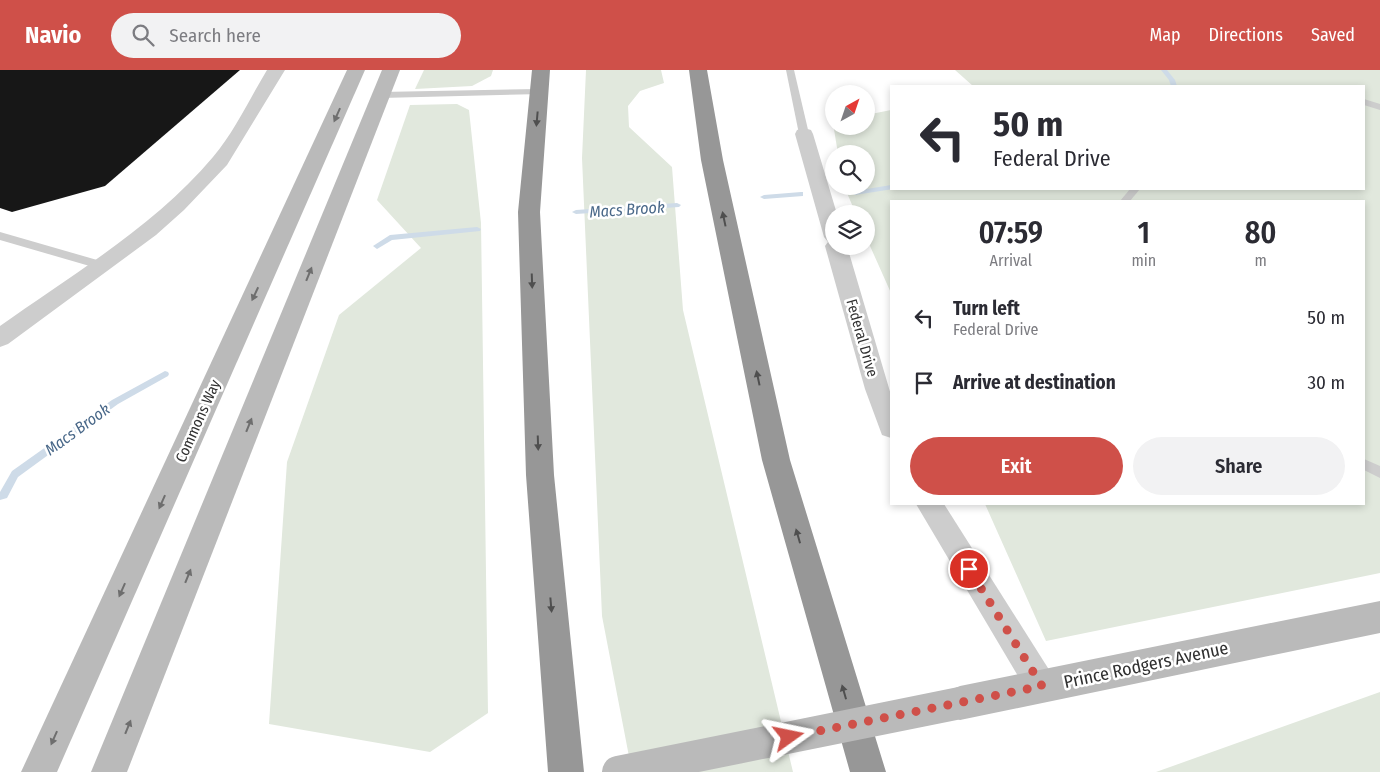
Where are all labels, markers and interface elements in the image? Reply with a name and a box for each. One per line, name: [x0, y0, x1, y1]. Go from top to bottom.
search box: [111, 13, 461, 58]
text: Navio: [25, 21, 81, 49]
icon: search: [129, 21, 157, 49]
text: Search here: [169, 24, 261, 47]
text: Map: [1149, 24, 1181, 46]
text: Directions: [1209, 24, 1283, 46]
text: Saved: [1311, 24, 1355, 46]
north arrow: [825, 85, 875, 135]
map controls: [825, 85, 875, 255]
text: 50 m: [993, 103, 1063, 145]
icon: left: [910, 105, 975, 170]
one-way arrow: [332, 108, 340, 122]
one-way arrow: [533, 111, 541, 127]
button: search: [825, 145, 875, 195]
text: Federal Drive: [993, 145, 1111, 172]
water label: Macs Brook: [589, 197, 665, 222]
button: layers: [825, 205, 875, 255]
one-way arrow: [720, 211, 728, 227]
text: 07:59: [978, 215, 1043, 251]
text: 1: [1138, 215, 1150, 251]
text: 80: [1245, 215, 1277, 251]
text: Arrival: [990, 251, 1032, 270]
text: min: [1131, 251, 1156, 270]
text: m: [1254, 251, 1267, 270]
one-way arrow: [306, 267, 314, 282]
one-way arrow: [528, 273, 536, 289]
one-way arrow: [250, 287, 258, 301]
street label: Federal Drive: [842, 297, 882, 379]
text: Turn left: [953, 297, 1020, 320]
icon: left: [910, 304, 938, 332]
text: 50 m: [1307, 306, 1345, 329]
text: Federal Drive: [953, 320, 1038, 339]
icon: arrive: [910, 369, 938, 397]
one-way arrow: [754, 370, 762, 386]
text: Arrive at destination: [953, 371, 1116, 394]
text: 30 m: [1307, 371, 1345, 394]
street label: Commons Way: [172, 377, 224, 465]
water label: Macs Brook: [41, 399, 113, 459]
one-way arrow: [245, 418, 253, 432]
one-way arrow: [535, 435, 543, 451]
button: Exit: [910, 437, 1123, 495]
button: Share: [1133, 437, 1345, 495]
one-way arrow: [157, 495, 165, 509]
one-way arrow: [794, 528, 802, 543]
pin: [948, 548, 990, 590]
icon: arrive: [955, 555, 983, 583]
one-way arrow: [184, 568, 192, 583]
one-way arrow: [117, 583, 125, 597]
one-way arrow: [547, 597, 555, 613]
street label: Prince Rodgers Avenue: [1062, 637, 1230, 693]
one-way arrow: [840, 684, 848, 699]
position arrow: [762, 710, 814, 762]
one-way arrow: [124, 720, 132, 734]
one-way arrow: [50, 731, 58, 745]

